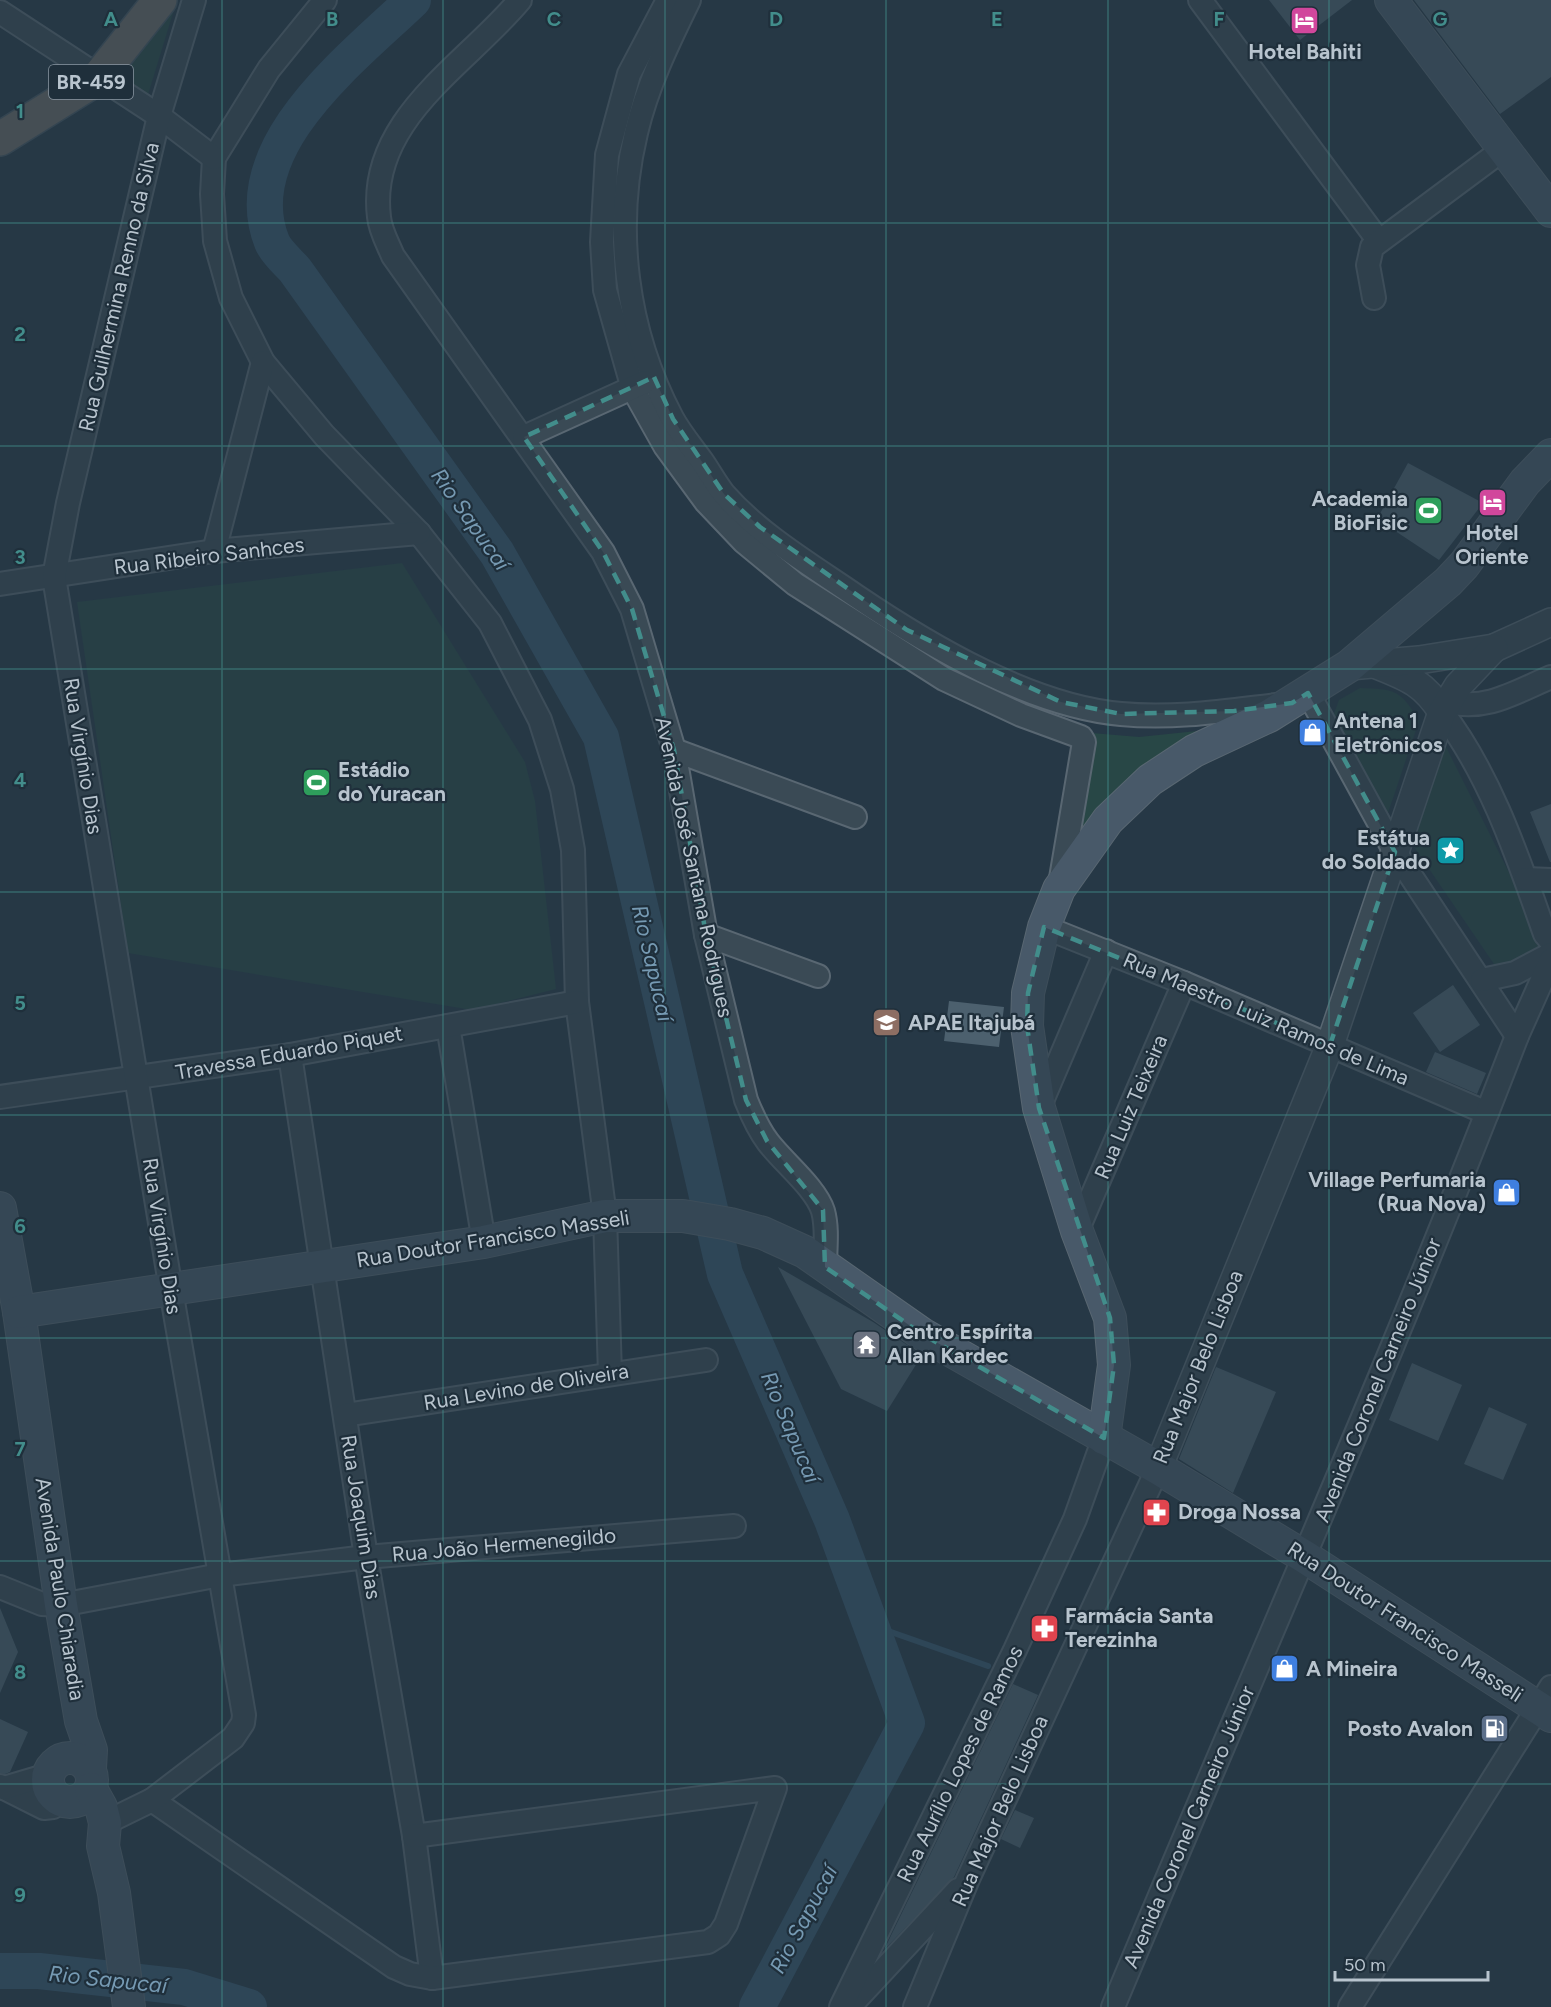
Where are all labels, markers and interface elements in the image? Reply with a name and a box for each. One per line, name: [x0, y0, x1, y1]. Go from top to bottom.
hotel icon: Hotel Bahiti: [1289, 5, 1321, 37]
text: A: [104, 7, 119, 31]
text: B: [326, 7, 338, 31]
text: C: [547, 7, 561, 31]
text: D: [769, 7, 783, 31]
text: E: [991, 7, 1003, 31]
text: F: [1213, 7, 1225, 31]
text: G: [1433, 7, 1448, 31]
place label: Hotel Bahiti: [1248, 39, 1362, 64]
road number: BR-459: [49, 65, 133, 99]
text: 1: [16, 99, 24, 123]
street label: Rua Guilhermina Renno da Silva: [73, 140, 164, 434]
text: 2: [14, 322, 26, 346]
water label: Rio Sapucaí: [425, 463, 517, 578]
place label: Academia BioFisic: [1311, 486, 1409, 535]
hotel icon: Hotel Oriente: [1476, 486, 1508, 518]
sports icon: Academia BioFisic: [1413, 495, 1445, 527]
place label: Hotel Oriente: [1455, 520, 1529, 569]
street label: Rua Ribeiro Sanhces: [112, 531, 306, 580]
text: 3: [14, 545, 26, 569]
street label: Rua Virgínio Dias: [59, 676, 108, 836]
place label: Antena 1 Eletrônicos: [1334, 708, 1443, 757]
street label: Avenida José Santana Rodrigues: [650, 714, 739, 1020]
shop icon: Antena 1 Eletrônicos: [1297, 717, 1329, 749]
place label: Estádio do Yuracan: [338, 757, 446, 806]
sports icon: Estádio do Yuracan: [301, 766, 333, 798]
text: 4: [14, 768, 27, 792]
place label: Estátua do Soldado: [1322, 825, 1430, 874]
place icon: Estátua do Soldado: [1435, 834, 1467, 866]
water label: Rio Sapucaí: [626, 902, 680, 1027]
street label: Rua Maestro Luiz Ramos de Lima: [1119, 947, 1413, 1090]
text: 5: [14, 991, 26, 1015]
school or university icon: APAE Itajubá: [871, 1007, 903, 1039]
place label: APAE Itajubá: [908, 1010, 1035, 1035]
street label: Travessa Eduardo Piquet: [173, 1020, 404, 1085]
street label: Rua Luiz Teixeira: [1089, 1031, 1172, 1183]
street label: Rua Virgínio Dias: [138, 1156, 187, 1316]
place label: Village Perfumaria (Rua Nova): [1308, 1167, 1486, 1216]
shop icon: Village Perfumaria (Rua Nova): [1491, 1176, 1523, 1208]
street label: Rua Doutor Francisco Masseli: [355, 1205, 631, 1272]
text: 6: [14, 1214, 26, 1238]
street label: Avenida Coronel Carneiro Júnior: [1309, 1234, 1446, 1526]
street label: Rua Major Belo Lisboa: [1147, 1266, 1248, 1467]
place label: Centro Espírita Allan Kardec: [887, 1319, 1033, 1368]
temple icon: Centro Espírita Allan Kardec: [850, 1328, 882, 1360]
street label: Rua Levino de Oliveira: [422, 1358, 630, 1415]
water label: Rio Sapucaí: [755, 1367, 827, 1490]
street label: Rua Joaquim Dias: [336, 1433, 387, 1601]
text: 7: [14, 1437, 26, 1461]
street label: Avenida Paulo Chiaradia: [31, 1476, 90, 1702]
pharmacy icon: Droga Nossa: [1141, 1496, 1173, 1528]
place label: Droga Nossa: [1178, 1499, 1301, 1524]
street label: Rua João Hermenegildo: [391, 1522, 617, 1567]
street label: Rua Doutor Francisco Masseli: [1283, 1536, 1528, 1707]
place label: Farmácia Santa Terezinha: [1065, 1603, 1214, 1652]
pharmacy icon: Farmácia Santa Terezinha: [1028, 1612, 1060, 1644]
street label: Rua Aurílio Lopes de Ramos: [891, 1641, 1028, 1886]
shop icon: A Mineira: [1269, 1653, 1301, 1685]
place label: A Mineira: [1306, 1656, 1398, 1681]
text: 8: [14, 1660, 26, 1684]
street label: Avenida Coronel Carneiro Júnior: [1118, 1682, 1260, 1972]
street label: Rua Major Belo Lisboa: [946, 1711, 1053, 1910]
fuel station icon: Posto Avalon: [1478, 1713, 1510, 1745]
place label: Posto Avalon: [1347, 1716, 1473, 1741]
water label: Rio Sapucaí: [764, 1858, 845, 1978]
text: 9: [14, 1883, 26, 1907]
scale bar: [1335, 1944, 1488, 1982]
text: 50 m: [1344, 1954, 1386, 1976]
water label: Rio Sapucaí: [47, 1960, 171, 1999]

